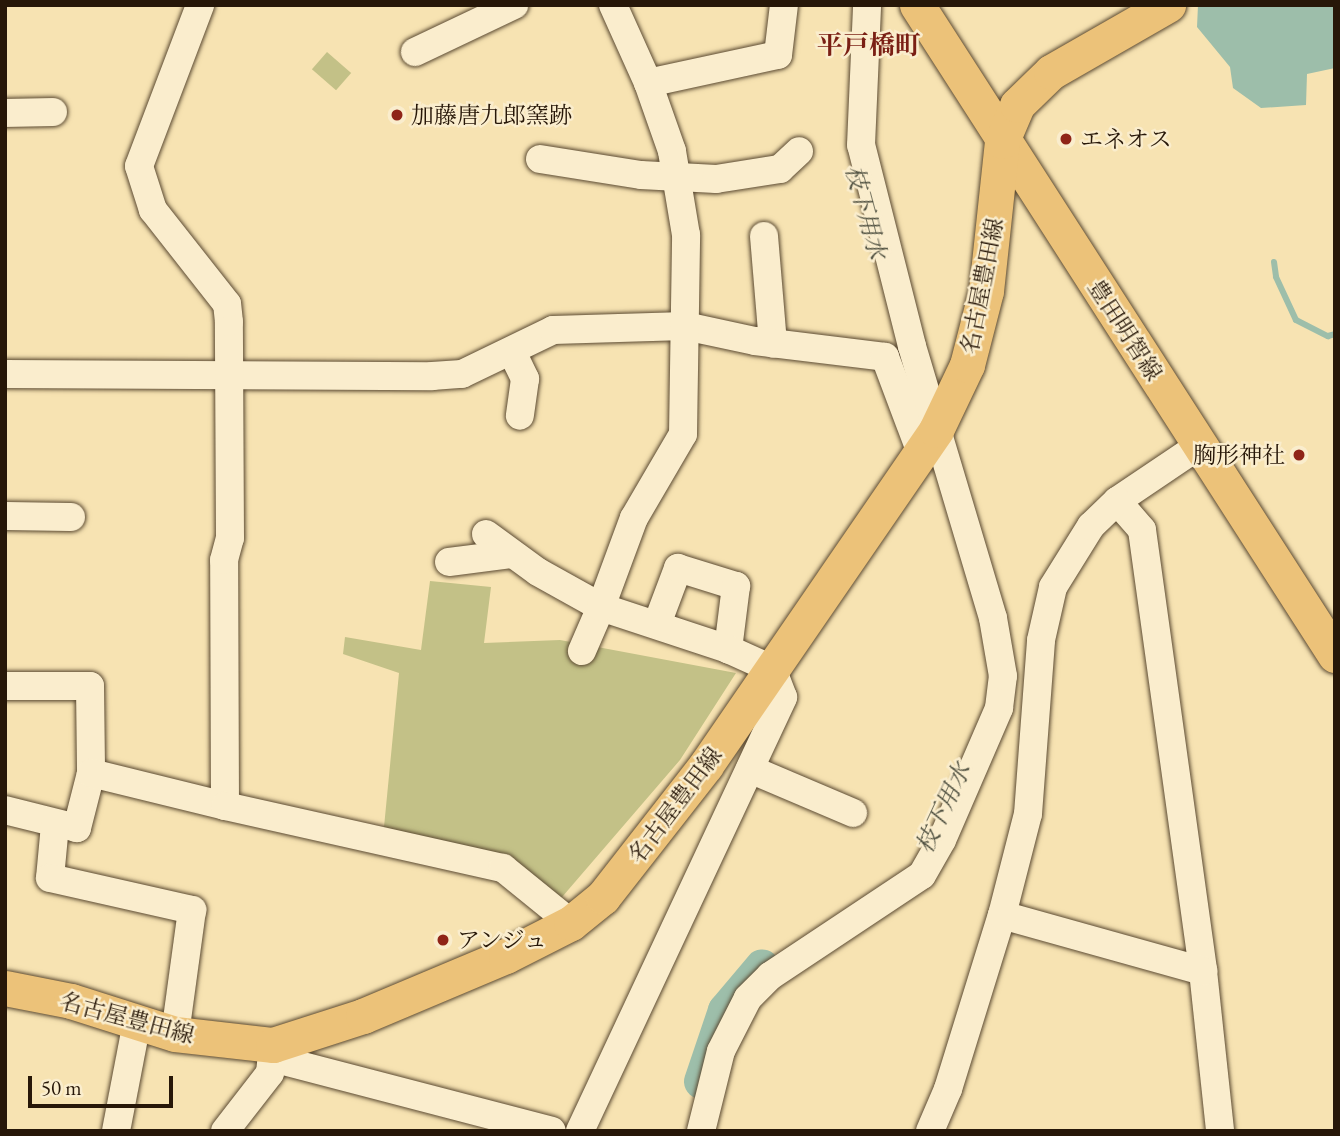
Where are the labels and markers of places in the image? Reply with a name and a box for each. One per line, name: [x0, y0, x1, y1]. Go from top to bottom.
place label: 加藤唐九郎窯跡: [411, 101, 572, 129]
marker: 加藤唐九郎窯跡: [389, 107, 405, 123]
place label: エネオス: [1080, 125, 1172, 153]
marker: エネオス: [1058, 131, 1074, 147]
place label: 胸形神社: [1193, 441, 1285, 469]
marker: 胸形神社: [1291, 447, 1307, 463]
place label: アンジュ: [457, 926, 549, 954]
marker: アンジュ: [435, 932, 451, 948]

